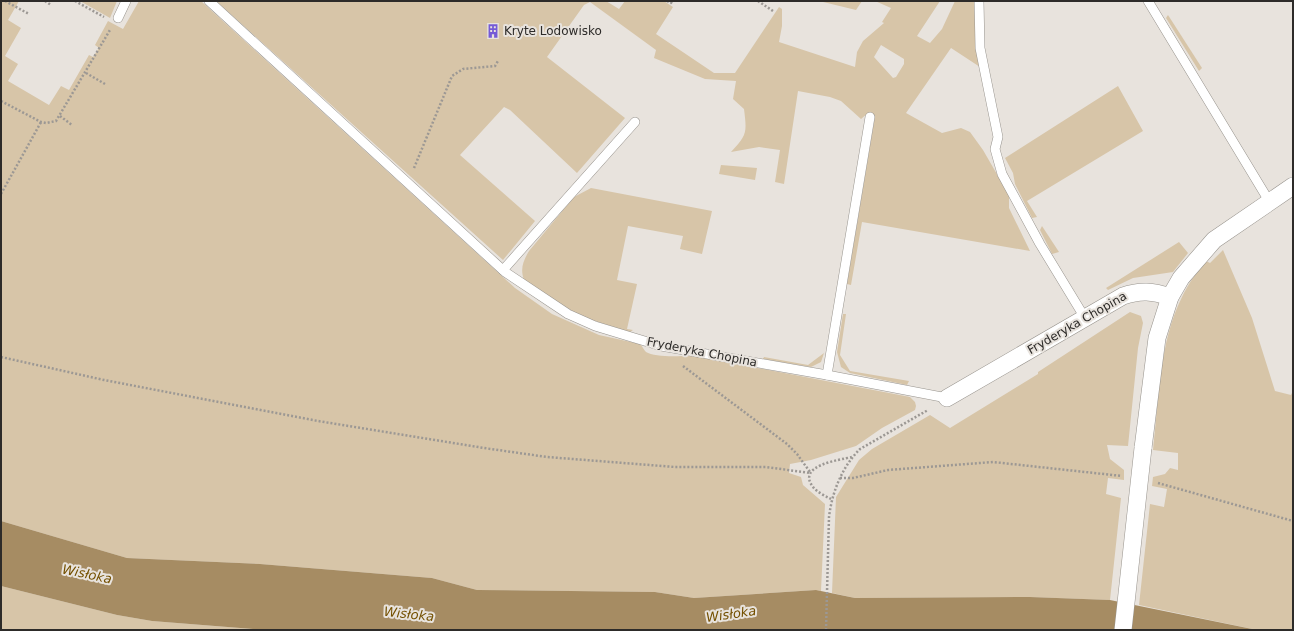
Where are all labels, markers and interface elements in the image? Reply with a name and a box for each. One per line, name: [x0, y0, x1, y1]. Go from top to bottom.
building icon: Kryte Lodowisko: [485, 23, 501, 39]
place label: Kryte Lodowisko: [504, 24, 602, 38]
street label: Fryderyka Chopina: [1025, 289, 1129, 357]
street label: Fryderyka Chopina: [646, 334, 758, 370]
water label: Wisłoka: [61, 561, 113, 587]
water label: Wisłoka: [705, 603, 757, 625]
water label: Wisłoka: [383, 604, 435, 624]

